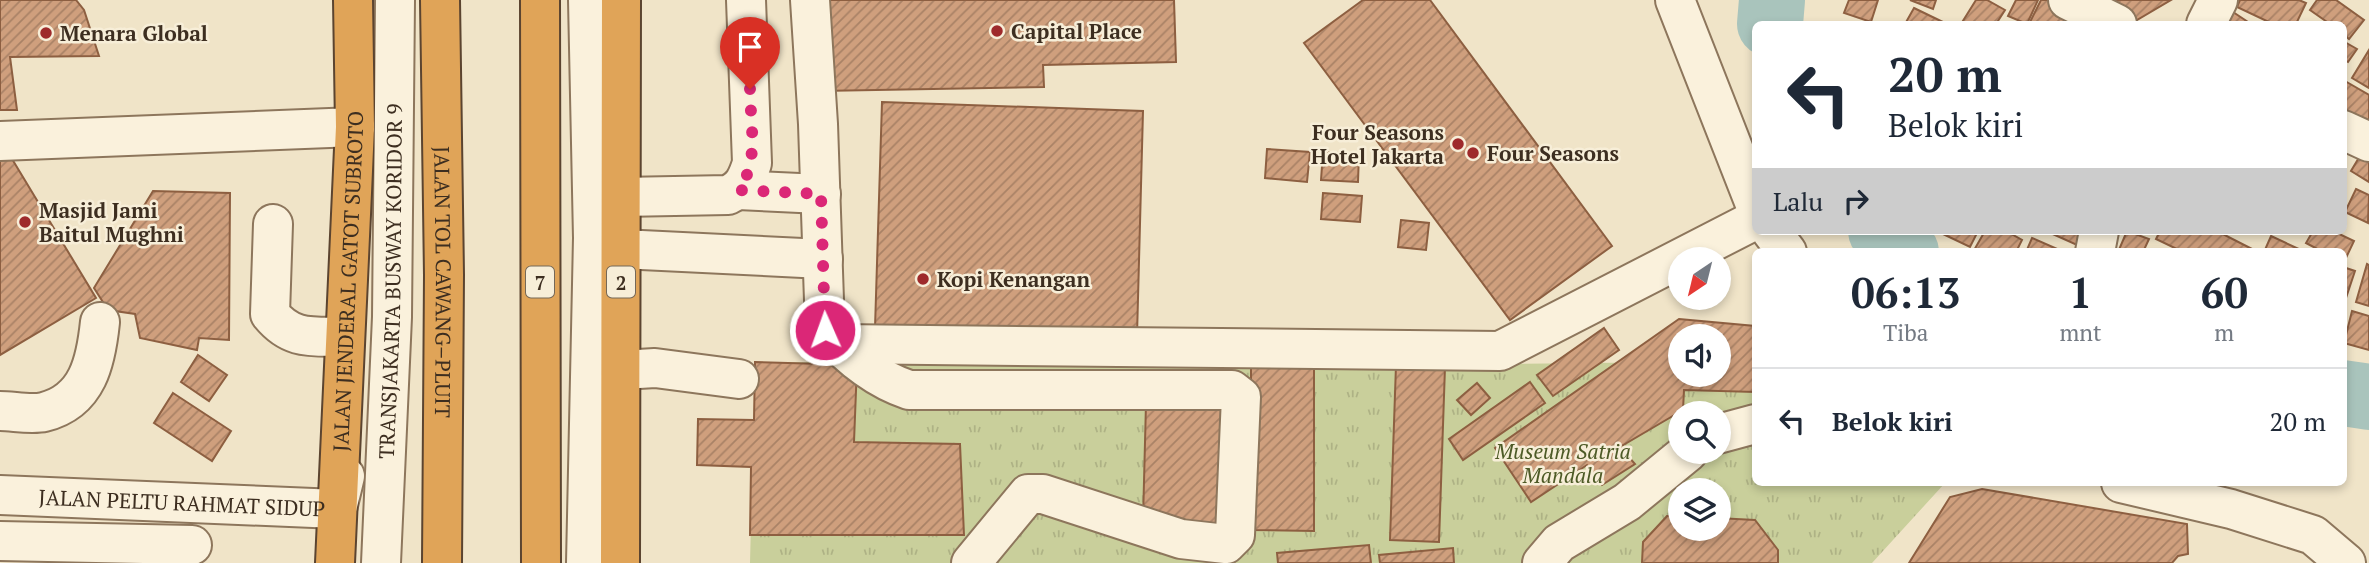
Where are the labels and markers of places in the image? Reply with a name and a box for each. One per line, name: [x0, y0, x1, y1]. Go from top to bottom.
pin: [720, 17, 780, 89]
place label: Capital Place: [1011, 17, 1142, 45]
place label: Menara Global: [60, 19, 208, 47]
marker: Capital Place: [989, 23, 1005, 39]
marker: Menara Global: [38, 25, 54, 41]
place label: Four Seasons Hotel Jakarta: [1311, 118, 1444, 170]
marker: Four Seasons Hotel Jakarta: [1450, 136, 1466, 152]
place label: Four Seasons: [1487, 139, 1619, 167]
marker: Four Seasons: [1465, 145, 1481, 161]
place label: Masjid Jami Baitul Mughni: [39, 196, 184, 248]
marker: Masjid Jami Baitul Mughni: [17, 214, 33, 230]
place label: Kopi Kenangan: [937, 265, 1090, 293]
marker: Kopi Kenangan: [915, 271, 931, 287]

